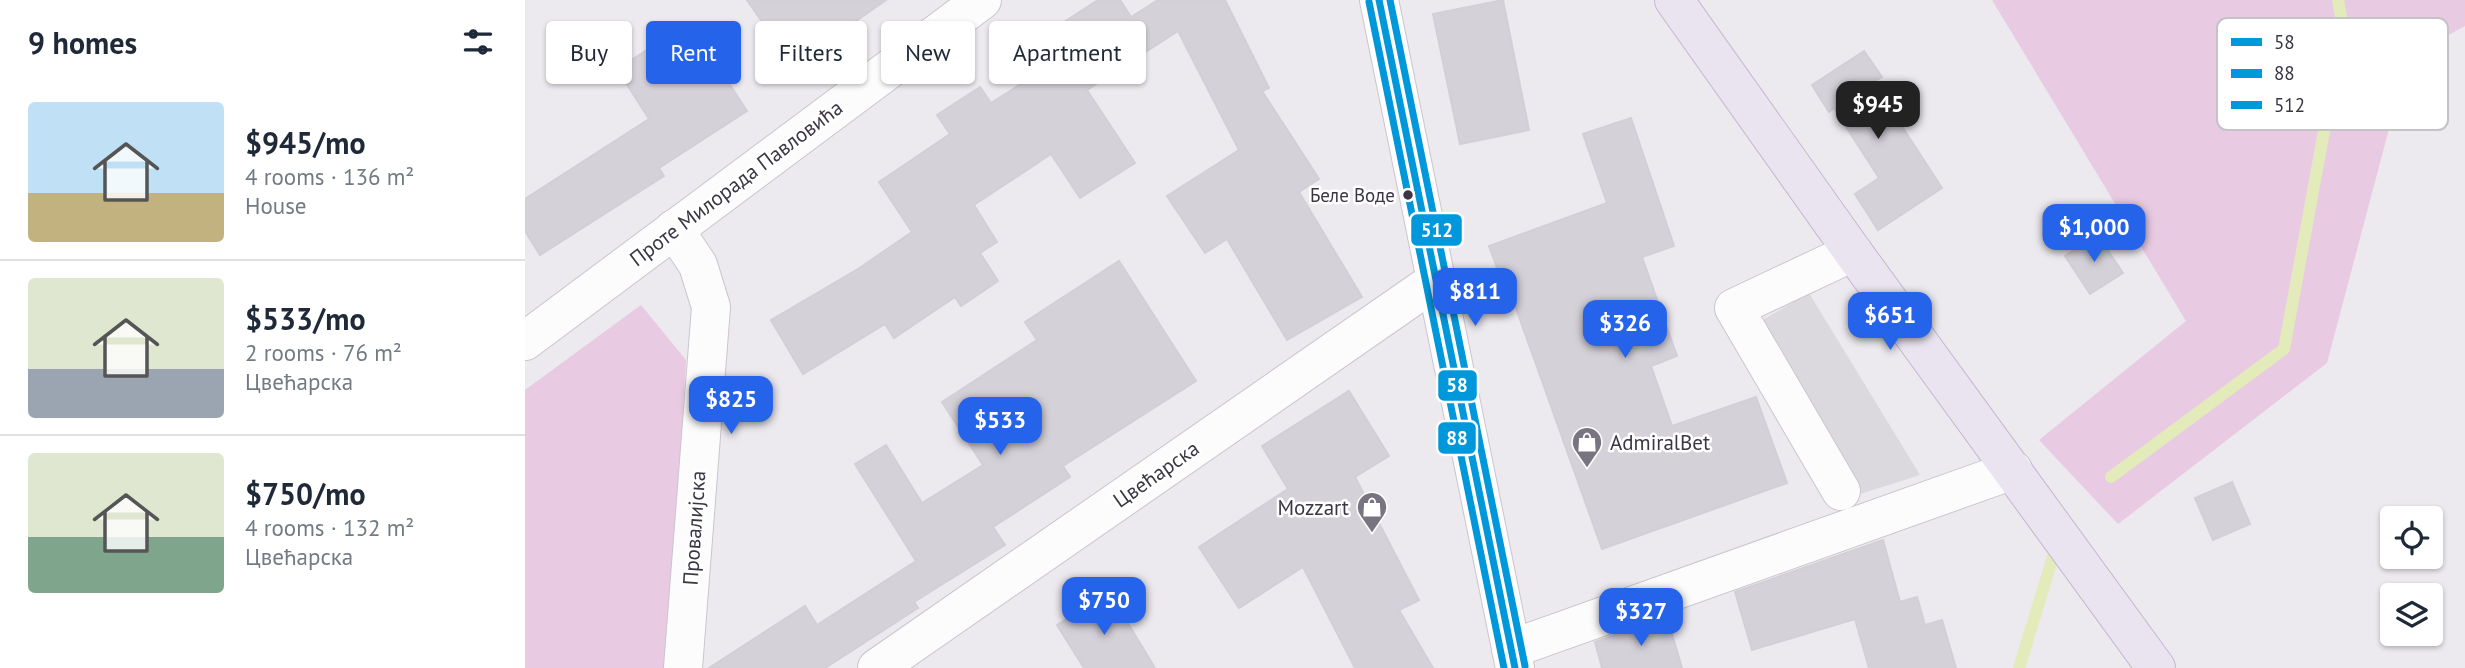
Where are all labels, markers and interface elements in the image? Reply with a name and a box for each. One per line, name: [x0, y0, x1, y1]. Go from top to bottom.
legend: [2217, 18, 2448, 130]
chip: Buy: [546, 21, 632, 84]
chip: Rent: [646, 21, 741, 84]
chip: Filters: [755, 21, 867, 84]
chip: New: [881, 21, 975, 84]
chip: Apartment: [989, 21, 1146, 84]
text: 9 homes: [28, 23, 137, 62]
icon: filters: [459, 23, 497, 61]
text: 58: [2274, 30, 2295, 54]
text: 88: [2274, 61, 2295, 85]
pin: $945: [1837, 82, 1919, 141]
text: $945: [1852, 89, 1904, 118]
text: 512: [2274, 93, 2305, 117]
street label: Проте Милорада Павловића: [624, 94, 848, 272]
text: $945/mo: [245, 123, 366, 162]
icon: home: [84, 130, 168, 214]
text: 4 rooms · 136 m²: [245, 162, 414, 191]
place label: Беле Воде: [1310, 183, 1395, 207]
marker: Беле Воде: [1401, 188, 1415, 202]
text: House: [245, 191, 307, 220]
pin: $1,000: [2037, 204, 2151, 264]
text: $1,000: [2058, 212, 2130, 241]
line badge: 512: [1410, 213, 1463, 247]
text: 512: [1421, 218, 1453, 242]
pin: $811: [1434, 268, 1516, 328]
text: $811: [1449, 276, 1501, 305]
pin: $651: [1849, 292, 1931, 352]
text: $533/mo: [245, 299, 366, 338]
pin: $326: [1584, 300, 1666, 360]
text: $651: [1864, 300, 1916, 329]
icon: home: [84, 306, 168, 390]
text: $326: [1599, 308, 1651, 337]
text: 2 rooms · 76 m²: [245, 338, 402, 367]
text: Цвећарска: [245, 367, 353, 396]
line badge: 58: [1437, 369, 1478, 402]
text: 58: [1446, 373, 1468, 397]
pin: $825: [690, 376, 772, 436]
text: $825: [705, 384, 757, 413]
pin: $533: [959, 398, 1041, 457]
text: $533: [974, 405, 1026, 434]
line badge: 88: [1437, 421, 1477, 455]
shop icon: AdmiralBet: [1570, 425, 1604, 469]
text: 88: [1446, 426, 1468, 450]
place label: AdmiralBet: [1610, 429, 1710, 456]
street label: Цвећарска: [1108, 435, 1204, 513]
street label: Провалијска: [677, 470, 711, 586]
text: $750/mo: [245, 474, 366, 513]
icon: home: [84, 481, 168, 565]
shop icon: Mozzart: [1355, 490, 1389, 534]
place label: Mozzart: [1277, 494, 1349, 521]
map controls: [2380, 506, 2443, 646]
button: locate: [2380, 506, 2443, 569]
text: 4 rooms · 132 m²: [245, 513, 414, 542]
text: Цвећарска: [245, 542, 353, 571]
pin: $750: [1063, 578, 1145, 637]
button: layers: [2380, 583, 2443, 646]
text: $750: [1078, 585, 1130, 614]
pin: $327: [1600, 588, 1682, 648]
text: $327: [1615, 596, 1667, 625]

